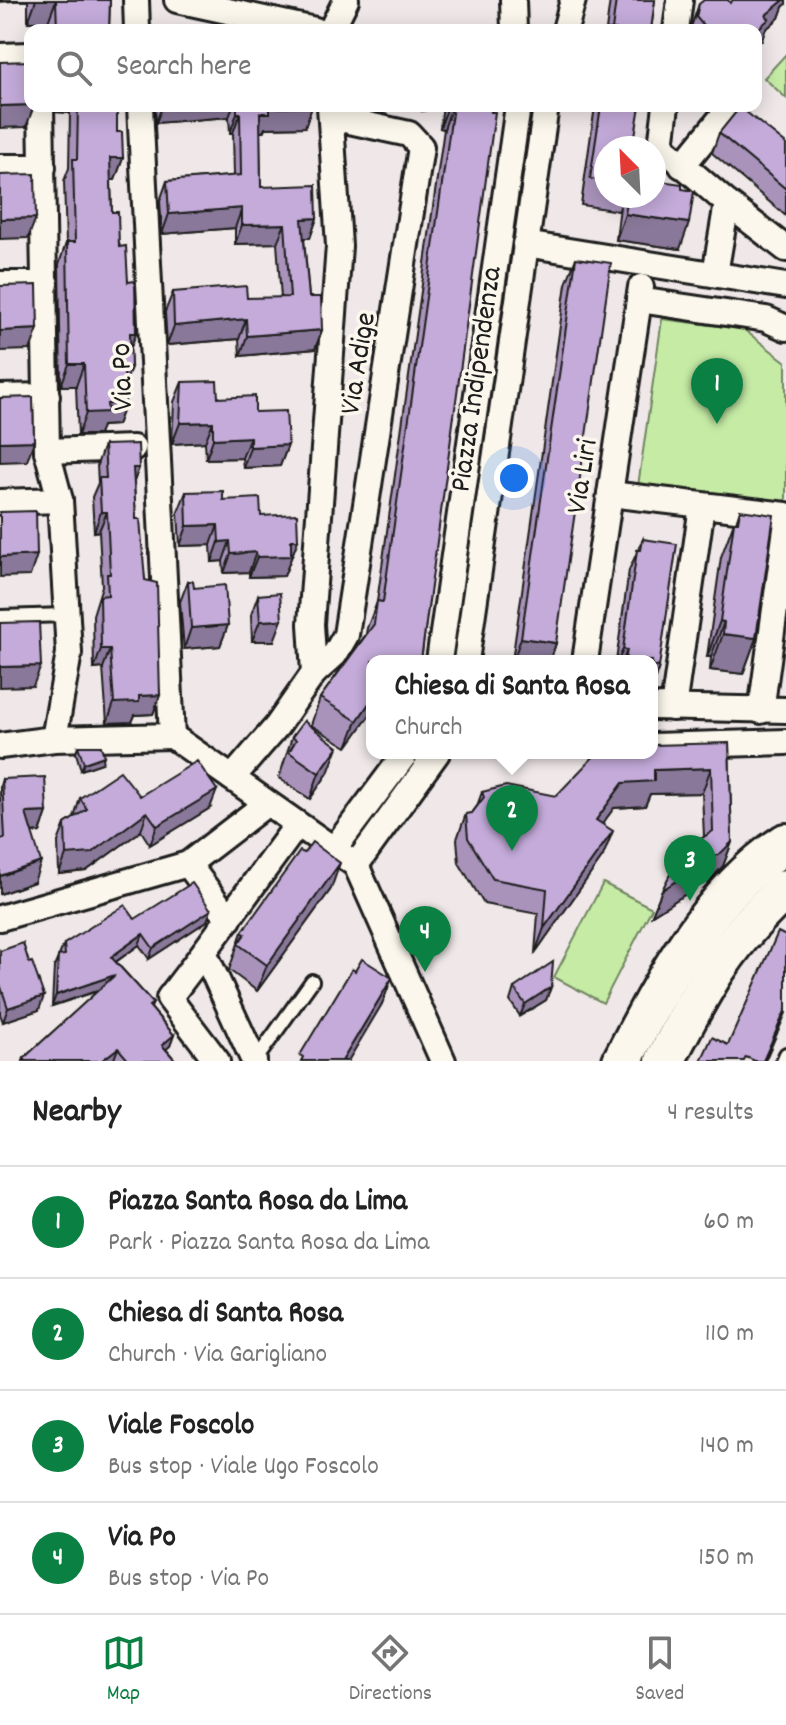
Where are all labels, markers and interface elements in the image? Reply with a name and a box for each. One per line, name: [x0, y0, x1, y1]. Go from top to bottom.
search box: [24, 24, 762, 112]
icon: search: [52, 46, 96, 90]
text: Search here: [116, 47, 252, 90]
north arrow: [594, 136, 666, 208]
street label: Piazza Indipendenza: [441, 263, 516, 495]
street label: Via Adige: [331, 309, 390, 418]
street label: Via Po: [102, 342, 147, 411]
pin: 1: [691, 358, 743, 424]
street label: Via Liri: [557, 436, 612, 517]
your location: [494, 458, 534, 498]
popup: [366, 655, 658, 759]
text: Chiesa di Santa Rosa: [394, 667, 630, 710]
text: Church: [394, 710, 462, 747]
pin: 2: [486, 785, 538, 851]
pin: 3: [664, 835, 716, 901]
pin: 4: [399, 906, 451, 972]
text: Nearby: [32, 1089, 121, 1138]
text: 4 results: [667, 1095, 754, 1132]
text: Piazza Santa Rosa da Lima: [108, 1182, 407, 1225]
text: 1: [55, 1204, 61, 1241]
text: 60 m: [703, 1204, 754, 1241]
text: Park · Piazza Santa Rosa da Lima: [108, 1225, 429, 1262]
text: Chiesa di Santa Rosa: [108, 1294, 343, 1337]
text: 2: [52, 1316, 64, 1353]
text: 110 m: [705, 1316, 754, 1353]
text: Church · Via Garigliano: [108, 1337, 327, 1374]
text: Viale Foscolo: [108, 1406, 254, 1449]
text: 3: [52, 1428, 64, 1465]
text: 140 m: [700, 1428, 754, 1465]
text: Bus stop · Viale Ugo Foscolo: [108, 1449, 379, 1486]
text: Via Po: [108, 1518, 176, 1561]
text: 4: [53, 1540, 63, 1577]
text: 150 m: [698, 1540, 754, 1577]
text: Bus stop · Via Po: [108, 1561, 269, 1598]
tab: Map: [102, 1631, 146, 1710]
tab: Directions: [349, 1631, 432, 1710]
tab: Saved: [635, 1631, 684, 1710]

